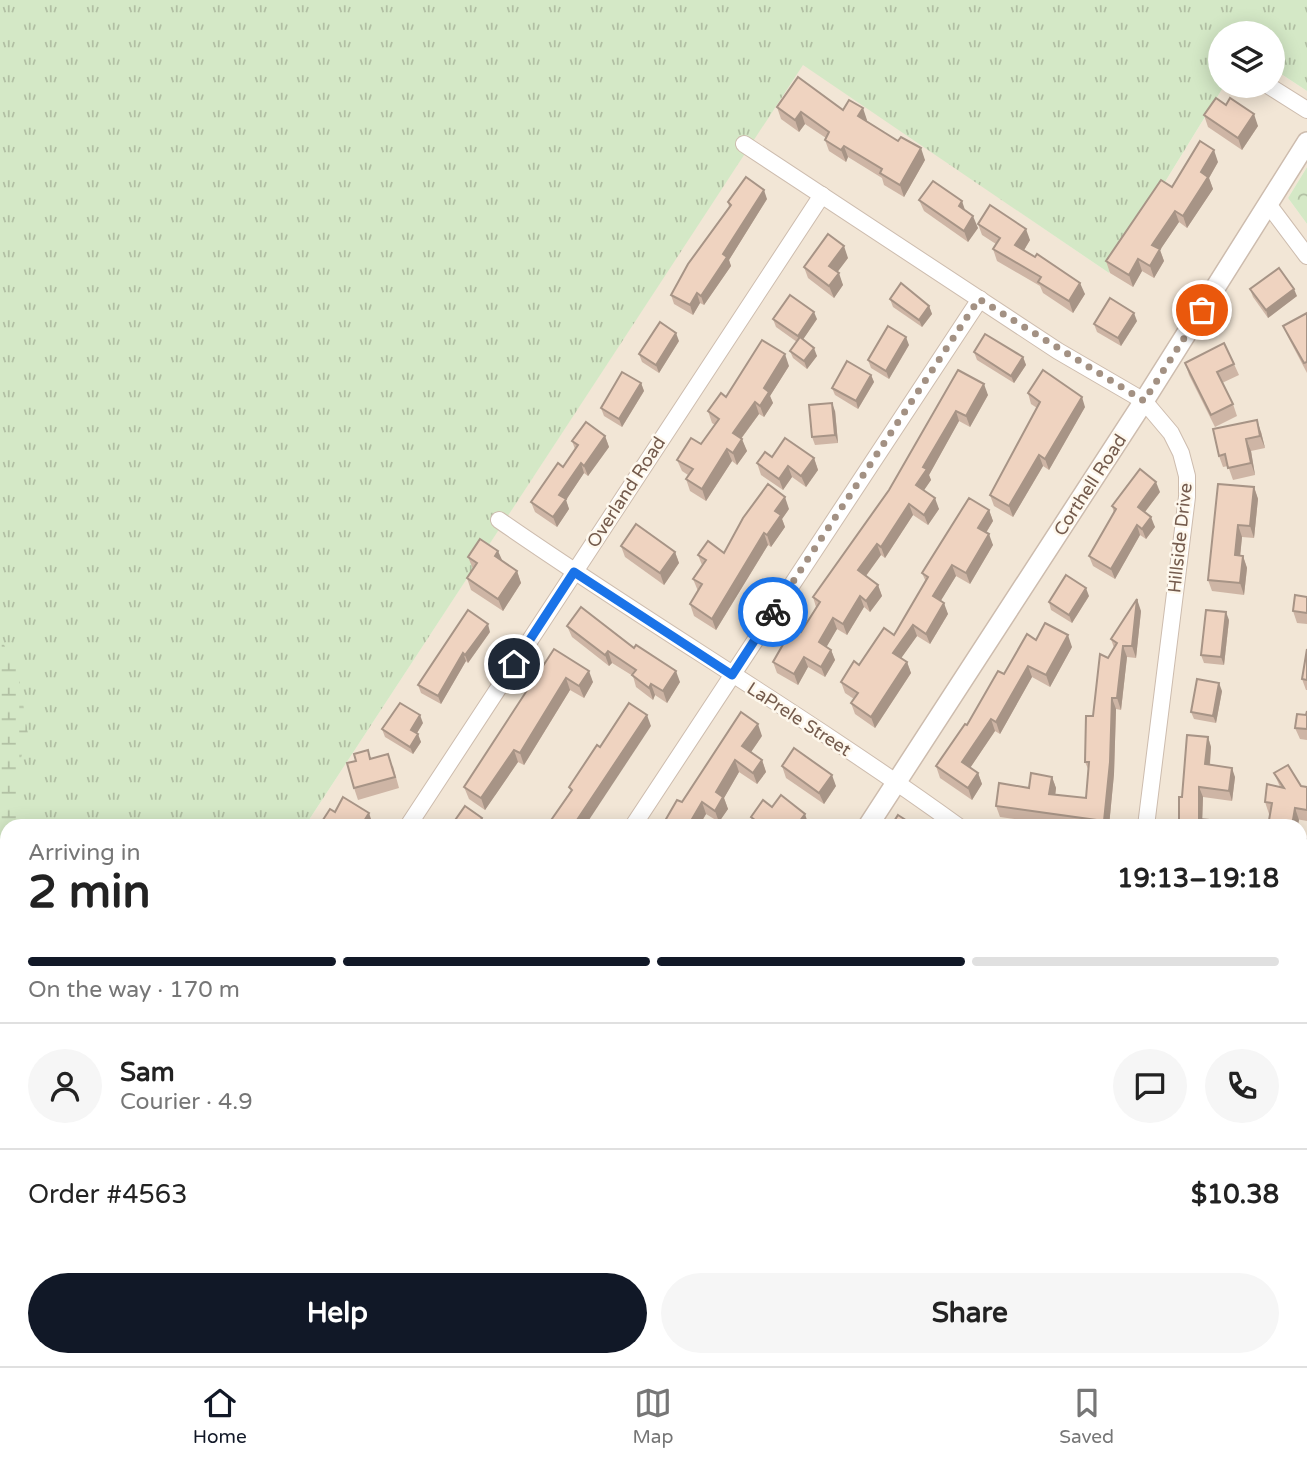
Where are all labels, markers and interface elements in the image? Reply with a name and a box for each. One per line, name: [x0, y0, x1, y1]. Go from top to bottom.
map controls: [1208, 21, 1285, 98]
button: layers: [1208, 21, 1285, 98]
pin: [1172, 280, 1232, 340]
icon: bag: [1183, 291, 1221, 329]
street label: Corthell Road: [1049, 430, 1131, 540]
street label: Overland Road: [582, 432, 670, 552]
street label: Hillside Drive: [1163, 482, 1197, 594]
courier: [738, 577, 808, 647]
icon: bike: [754, 593, 792, 631]
pin: [484, 634, 544, 694]
icon: home: [495, 645, 533, 683]
street label: LaPrele Street: [743, 677, 855, 761]
text: Arriving in: [28, 839, 141, 867]
text: 19:13–19:18: [1117, 863, 1279, 894]
text: 2 min: [28, 865, 151, 920]
text: On the way · 170 m: [28, 976, 240, 1004]
button: person: [28, 1049, 102, 1123]
button: chat: [1113, 1049, 1187, 1123]
button: phone: [1205, 1049, 1279, 1123]
text: Sam: [120, 1057, 175, 1088]
text: Courier · 4.9: [120, 1088, 253, 1116]
text: Order #4563: [28, 1179, 188, 1210]
text: $10.38: [1191, 1179, 1279, 1210]
button: Help: [28, 1273, 647, 1353]
button: Share: [661, 1273, 1279, 1353]
tab: Home: [193, 1384, 247, 1448]
tab: Map: [632, 1384, 673, 1448]
tab: Saved: [1059, 1384, 1114, 1448]

